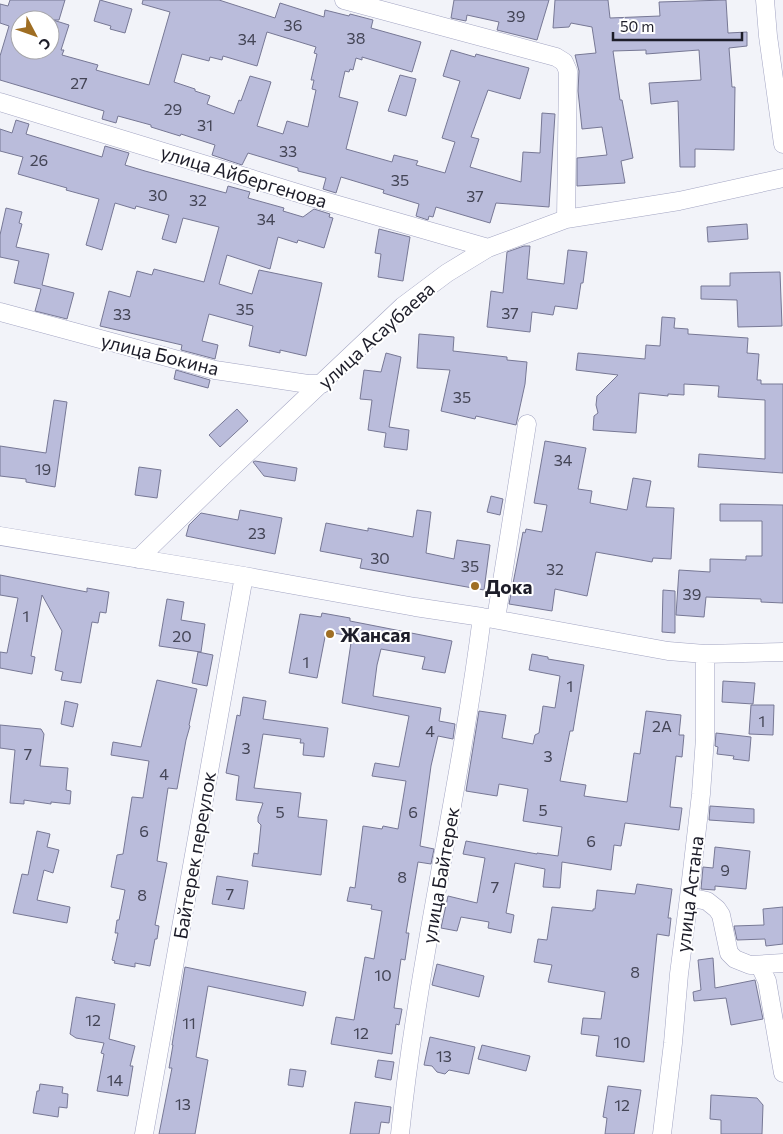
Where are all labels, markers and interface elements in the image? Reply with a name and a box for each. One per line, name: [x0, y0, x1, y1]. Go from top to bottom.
house number: 39: [507, 6, 525, 25]
north arrow: [10, 10, 60, 60]
scale bar: [613, 10, 742, 42]
house number: 36: [284, 15, 302, 34]
text: 50 m: [620, 17, 654, 35]
house number: 38: [347, 28, 365, 47]
house number: 34: [238, 29, 257, 48]
text: С: [36, 35, 55, 53]
house number: 27: [70, 73, 88, 92]
house number: 29: [164, 99, 182, 118]
house number: 31: [197, 115, 213, 134]
street label: улица Айбергенова: [158, 140, 330, 212]
house number: 33: [279, 141, 297, 160]
house number: 26: [30, 150, 48, 169]
house number: 35: [391, 170, 409, 189]
house number: 30: [148, 185, 168, 204]
house number: 37: [466, 186, 484, 205]
house number: 32: [189, 190, 207, 209]
house number: 34: [257, 209, 276, 228]
street label: улица Асаубаева: [313, 277, 439, 393]
house number: 35: [236, 299, 254, 318]
house number: 37: [501, 303, 519, 322]
house number: 33: [113, 304, 131, 323]
street label: улица Бокина: [99, 328, 221, 380]
house number: 35: [453, 387, 471, 406]
house number: 34: [554, 450, 573, 469]
house number: 19: [35, 459, 51, 478]
house number: 23: [248, 523, 266, 542]
house number: 30: [370, 548, 390, 567]
house number: 35: [461, 556, 479, 575]
house number: 32: [546, 559, 564, 578]
place label: Дока: [485, 575, 533, 598]
marker: Дока: [469, 580, 481, 592]
house number: 39: [683, 584, 701, 603]
house number: 1: [23, 606, 29, 625]
place label: Жансая: [340, 623, 411, 646]
house number: 20: [172, 626, 192, 645]
marker: Жансая: [324, 628, 336, 640]
house number: 1: [303, 652, 309, 671]
house number: 1: [567, 676, 573, 695]
house number: 1: [759, 711, 765, 730]
house number: 2А: [652, 716, 672, 735]
house number: 4: [425, 721, 435, 740]
house number: 3: [241, 738, 251, 757]
house number: 7: [24, 744, 32, 763]
house number: 3: [543, 746, 553, 765]
house number: 4: [159, 764, 169, 783]
street label: Байтерек переулок: [168, 769, 220, 941]
house number: 5: [538, 800, 548, 819]
house number: 5: [275, 802, 285, 821]
house number: 6: [408, 802, 418, 821]
street label: улица Байтерек: [417, 805, 463, 945]
house number: 6: [139, 821, 149, 840]
house number: 6: [586, 831, 596, 850]
street label: улица Астана: [670, 834, 708, 954]
house number: 9: [720, 860, 730, 879]
house number: 8: [397, 867, 407, 886]
house number: 7: [491, 877, 499, 896]
house number: 7: [226, 884, 234, 903]
house number: 8: [137, 885, 147, 904]
house number: 8: [630, 962, 640, 981]
house number: 10: [374, 965, 392, 984]
house number: 12: [85, 1010, 101, 1029]
house number: 11: [182, 1013, 196, 1032]
house number: 12: [353, 1023, 369, 1042]
house number: 10: [613, 1032, 631, 1051]
house number: 13: [436, 1046, 452, 1065]
house number: 14: [107, 1070, 124, 1089]
house number: 13: [175, 1094, 191, 1113]
house number: 12: [614, 1095, 630, 1114]

